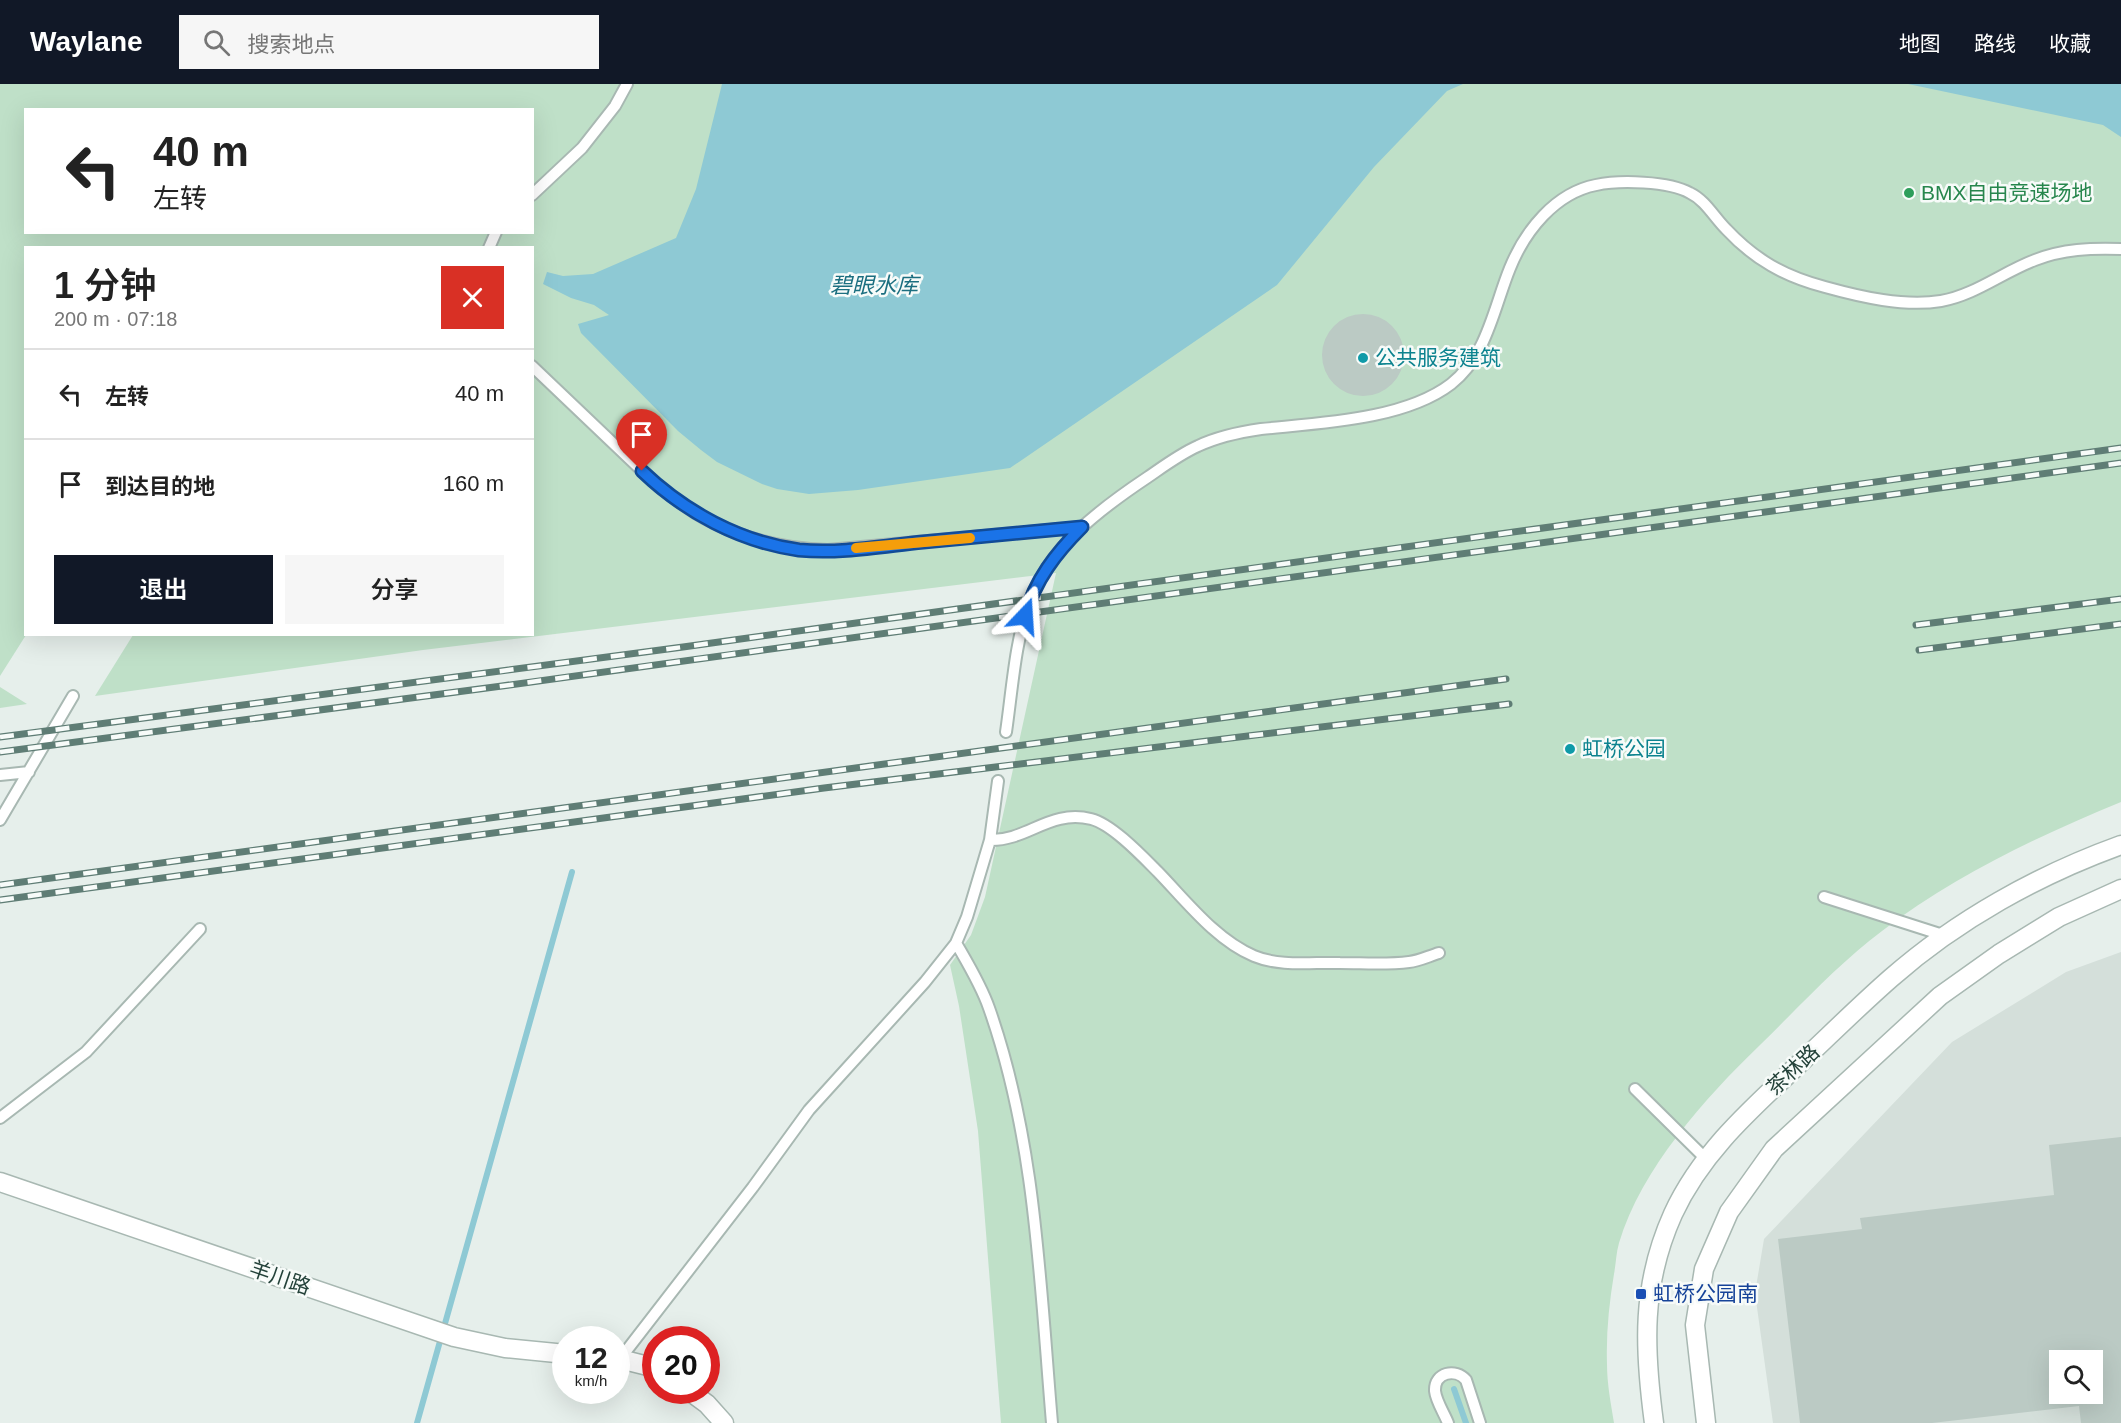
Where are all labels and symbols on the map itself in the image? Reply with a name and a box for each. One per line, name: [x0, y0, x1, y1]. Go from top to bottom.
place label: BMX自由竞速场地: [1921, 181, 2093, 204]
marker: BMX自由竞速场地: [1902, 186, 1916, 200]
water label: 碧眼水库: [830, 273, 922, 298]
place label: 公共服务建筑: [1375, 346, 1501, 369]
marker: 公共服务建筑: [1356, 351, 1370, 365]
pin: [616, 409, 667, 471]
position arrow: [993, 584, 1057, 648]
place label: 虹桥公园: [1582, 737, 1666, 760]
marker: 虹桥公园: [1563, 742, 1577, 756]
street label: 茶林路: [1762, 1040, 1824, 1100]
street label: 羊川路: [247, 1256, 314, 1299]
place label: 虹桥公园南: [1653, 1282, 1758, 1305]
marker: 虹桥公园南: [1634, 1287, 1648, 1301]
speed limit sign: 20: [642, 1326, 720, 1404]

